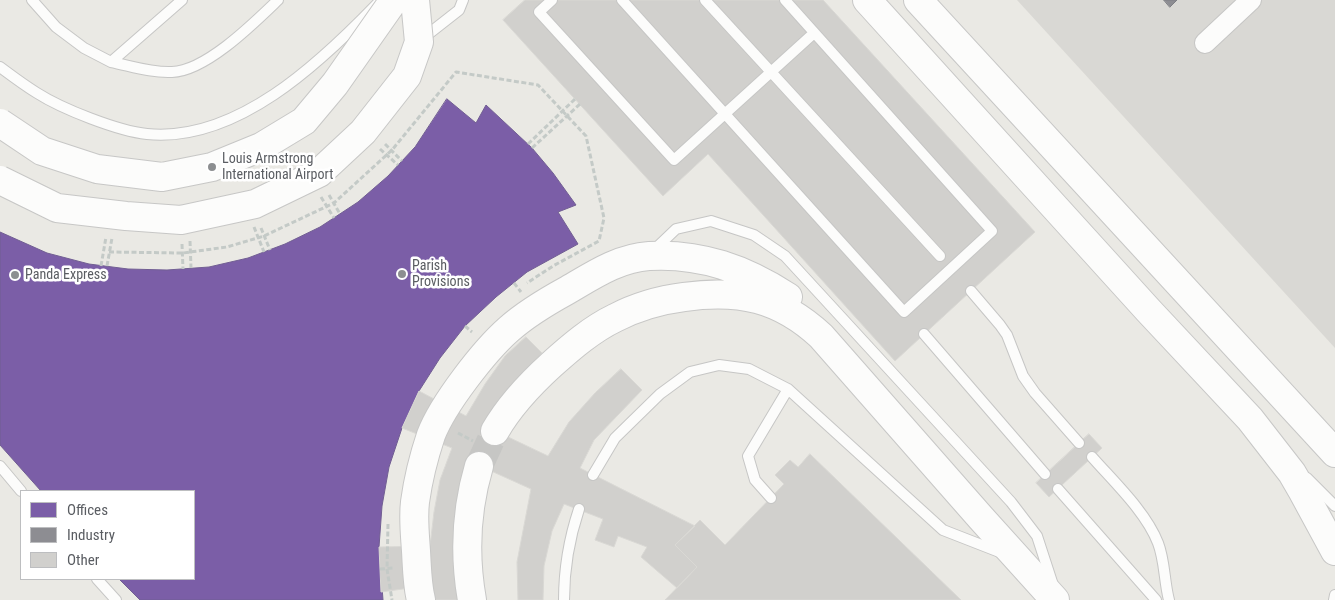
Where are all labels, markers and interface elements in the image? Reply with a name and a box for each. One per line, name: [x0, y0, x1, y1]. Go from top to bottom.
place label: Louis Armstrong International Airport: [222, 151, 333, 184]
marker: Louis Armstrong International Airport: [206, 161, 218, 173]
place label: Parish Provisions: [412, 258, 470, 290]
place label: Panda Express: [25, 267, 107, 283]
marker: Parish Provisions: [396, 268, 408, 280]
marker: Panda Express: [9, 269, 21, 281]
legend: [20, 490, 195, 580]
text: Offices: [67, 501, 108, 519]
text: Industry: [67, 526, 115, 544]
text: Other: [67, 551, 99, 569]

